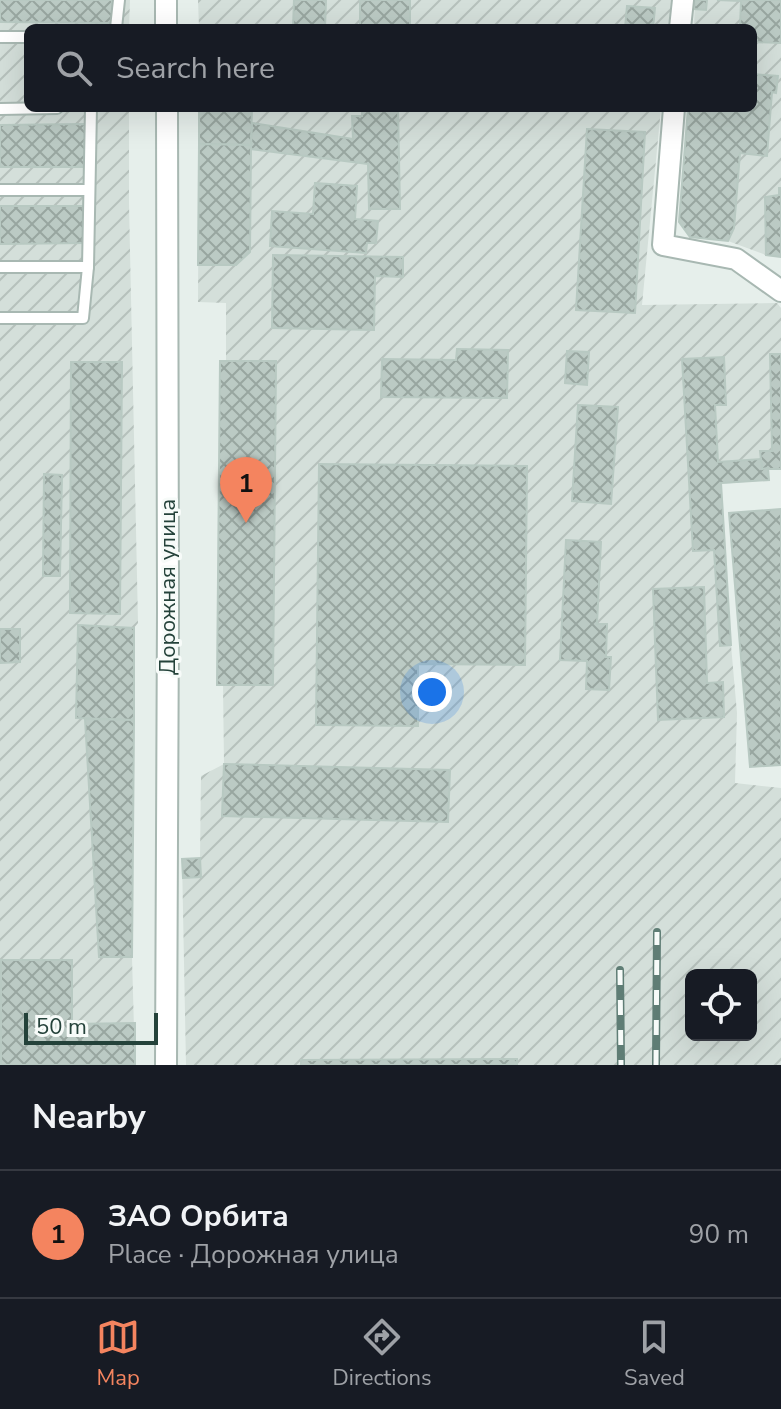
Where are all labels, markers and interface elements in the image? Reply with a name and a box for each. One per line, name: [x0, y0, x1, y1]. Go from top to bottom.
search box: [24, 24, 757, 112]
icon: search: [52, 46, 96, 90]
text: Search here: [116, 48, 275, 89]
pin: 1: [220, 457, 272, 523]
street label: Дорожная улица: [153, 499, 183, 675]
your location: [412, 672, 452, 712]
map controls: [685, 969, 757, 1041]
button: locate: [685, 969, 757, 1041]
scale bar: [24, 1009, 158, 1045]
text: 50 m: [36, 1012, 87, 1042]
text: Nearby: [32, 1094, 146, 1140]
text: ЗАО Орбита: [108, 1196, 289, 1237]
text: 1: [50, 1217, 66, 1252]
text: 90 m: [689, 1217, 749, 1252]
text: Place · Дорожная улица: [108, 1237, 399, 1272]
tab: Map: [96, 1315, 140, 1393]
tab: Directions: [333, 1315, 432, 1393]
tab: Saved: [624, 1315, 685, 1393]

